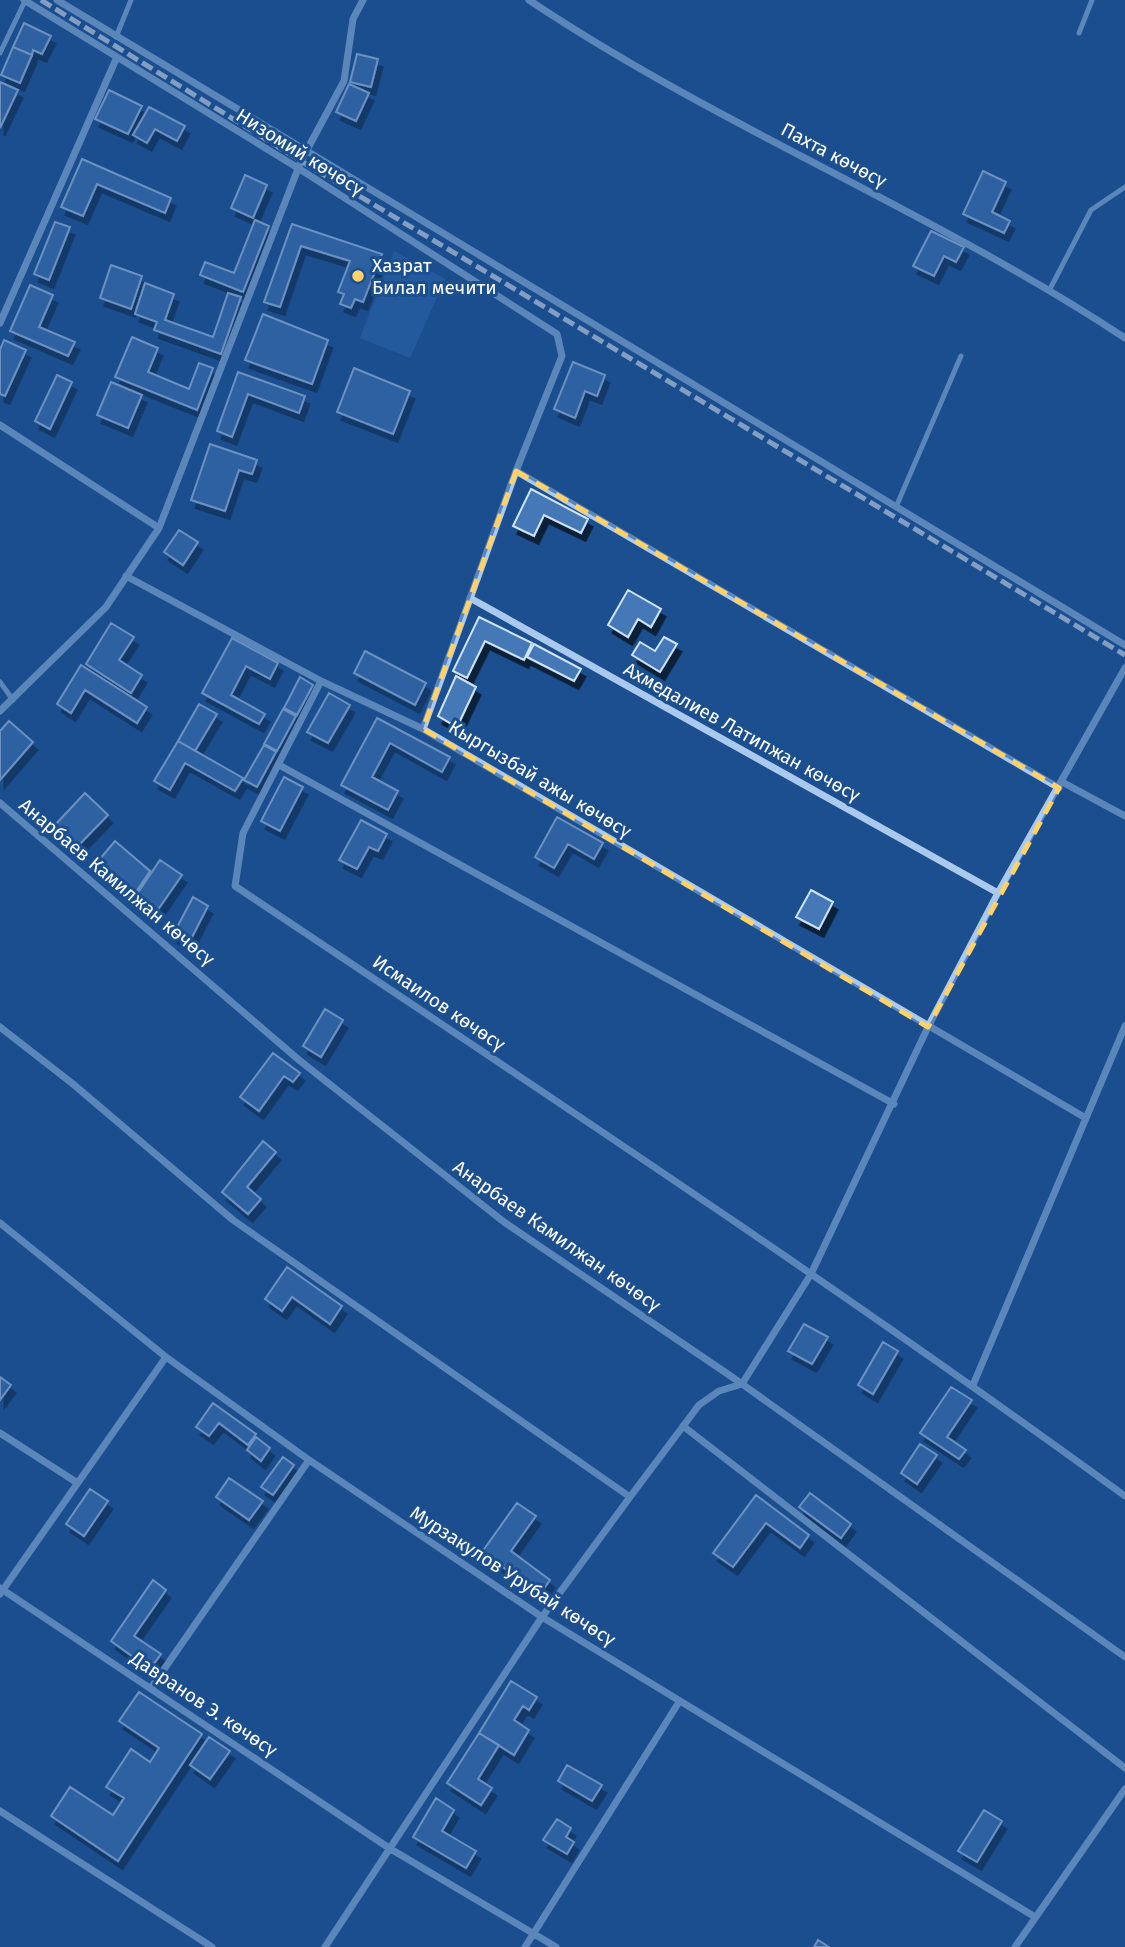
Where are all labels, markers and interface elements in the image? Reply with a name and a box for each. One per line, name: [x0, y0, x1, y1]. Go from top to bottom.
street label: Низомий көчөсү: [232, 104, 369, 201]
street label: Пахта көчөсү: [777, 118, 891, 193]
place label: Хазрат Билал мечити: [372, 254, 497, 299]
marker: Хазрат Билал мечити: [350, 268, 366, 284]
street label: Ахмедалиев Латипжан көчөсү: [620, 657, 865, 807]
street label: Кыргызбай ажы көчөсү: [444, 715, 636, 843]
street label: Анарбаев Камилжан көчөсү: [14, 793, 220, 971]
street label: Исмаилов көчөсү: [368, 950, 510, 1056]
street label: Анарбаев Камилжан көчөсү: [449, 1155, 666, 1317]
street label: Мурзакулов Урубай көчөсү: [406, 1501, 621, 1652]
street label: Давранов Э. көчөсү: [125, 1646, 282, 1762]

